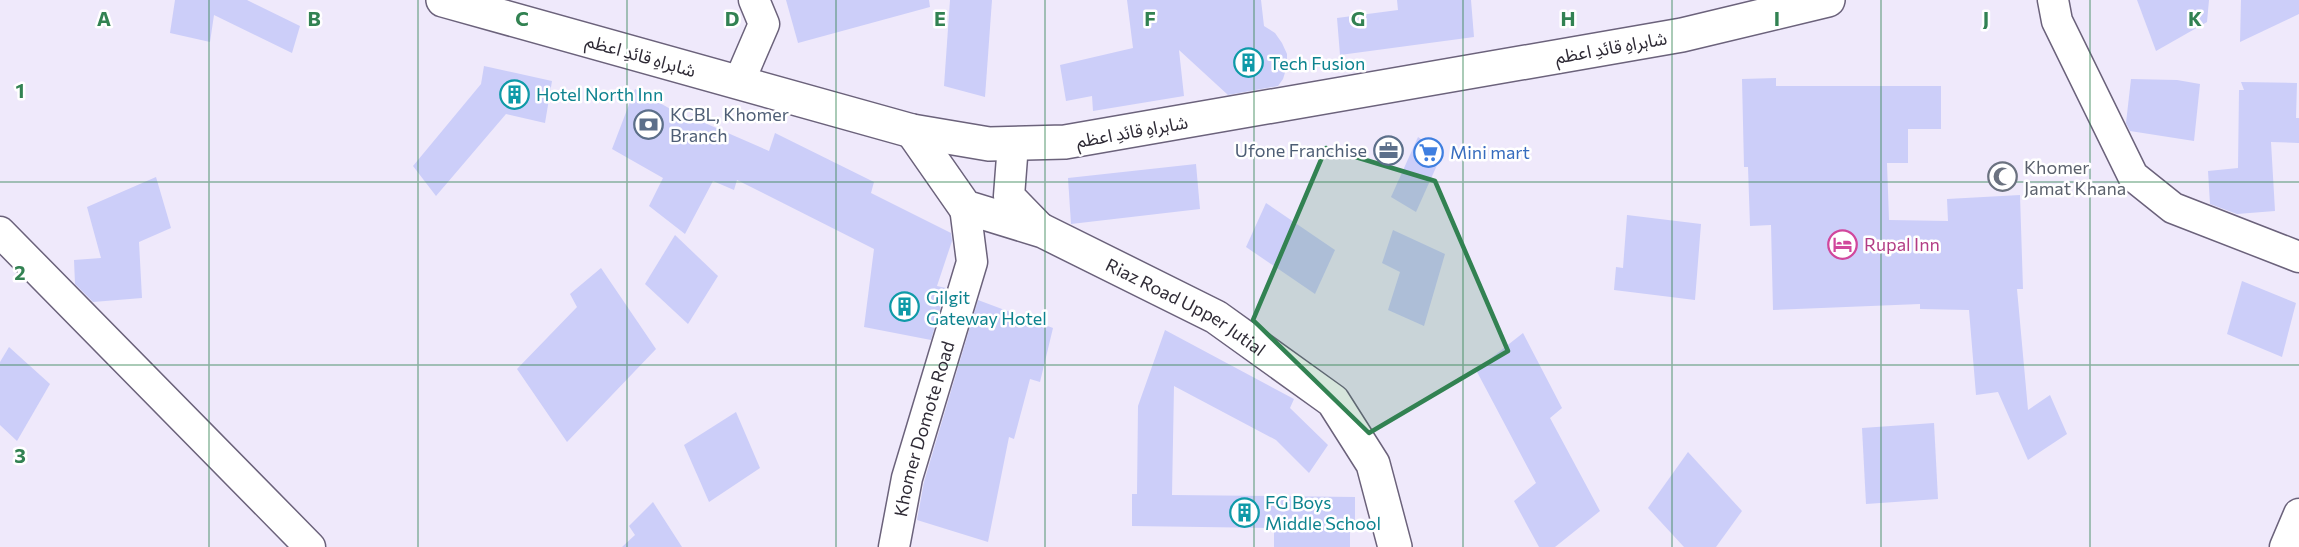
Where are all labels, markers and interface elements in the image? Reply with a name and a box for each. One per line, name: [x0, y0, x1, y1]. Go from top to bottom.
text: A: [97, 6, 111, 30]
text: B: [307, 6, 321, 30]
text: C: [515, 6, 529, 30]
text: D: [725, 6, 739, 30]
text: E: [934, 6, 946, 30]
text: F: [1144, 6, 1156, 30]
text: G: [1351, 6, 1365, 30]
text: H: [1561, 6, 1576, 30]
text: I: [1774, 6, 1780, 30]
text: J: [1983, 6, 1989, 30]
text: K: [2188, 6, 2202, 30]
street label: شاہراہِ قائدِ اعظم: [1553, 26, 1669, 71]
street label: شاہراہِ قائدِ اعظم: [583, 29, 698, 84]
building icon: Tech Fusion: [1232, 47, 1264, 79]
place label: Tech Fusion: [1269, 52, 1365, 74]
text: 1: [15, 78, 25, 102]
building icon: Hotel North Inn: [499, 78, 531, 110]
place label: Hotel North Inn: [536, 83, 663, 105]
place label: KCBL, Khomer Branch: [670, 103, 789, 146]
bank icon: KCBL, Khomer Branch: [633, 108, 665, 140]
street label: شاہراہِ قائدِ اعظم: [1074, 110, 1190, 155]
office icon: Ufone Franchise: [1372, 134, 1404, 166]
supermarket icon: Mini mart: [1413, 136, 1445, 168]
place label: Ufone Franchise: [1235, 139, 1367, 161]
place label: Mini mart: [1450, 141, 1530, 163]
place label: Khomer Jamat Khana: [2024, 156, 2126, 199]
mosque icon: Khomer Jamat Khana: [1987, 161, 2019, 193]
hotel icon: Rupal Inn: [1827, 228, 1859, 260]
place label: Rupal Inn: [1864, 233, 1940, 255]
street label: Riaz Road Upper Jutial: [1102, 253, 1270, 360]
text: 2: [14, 260, 26, 284]
place label: Gilgit Gateway Hotel: [926, 286, 1047, 329]
building icon: Gilgit Gateway Hotel: [889, 291, 921, 323]
street label: Khomer Domote Road: [889, 338, 959, 518]
text: 3: [14, 443, 26, 467]
place label: FG Boys Middle School: [1265, 491, 1381, 534]
building icon: FG Boys Middle School: [1228, 496, 1260, 528]

